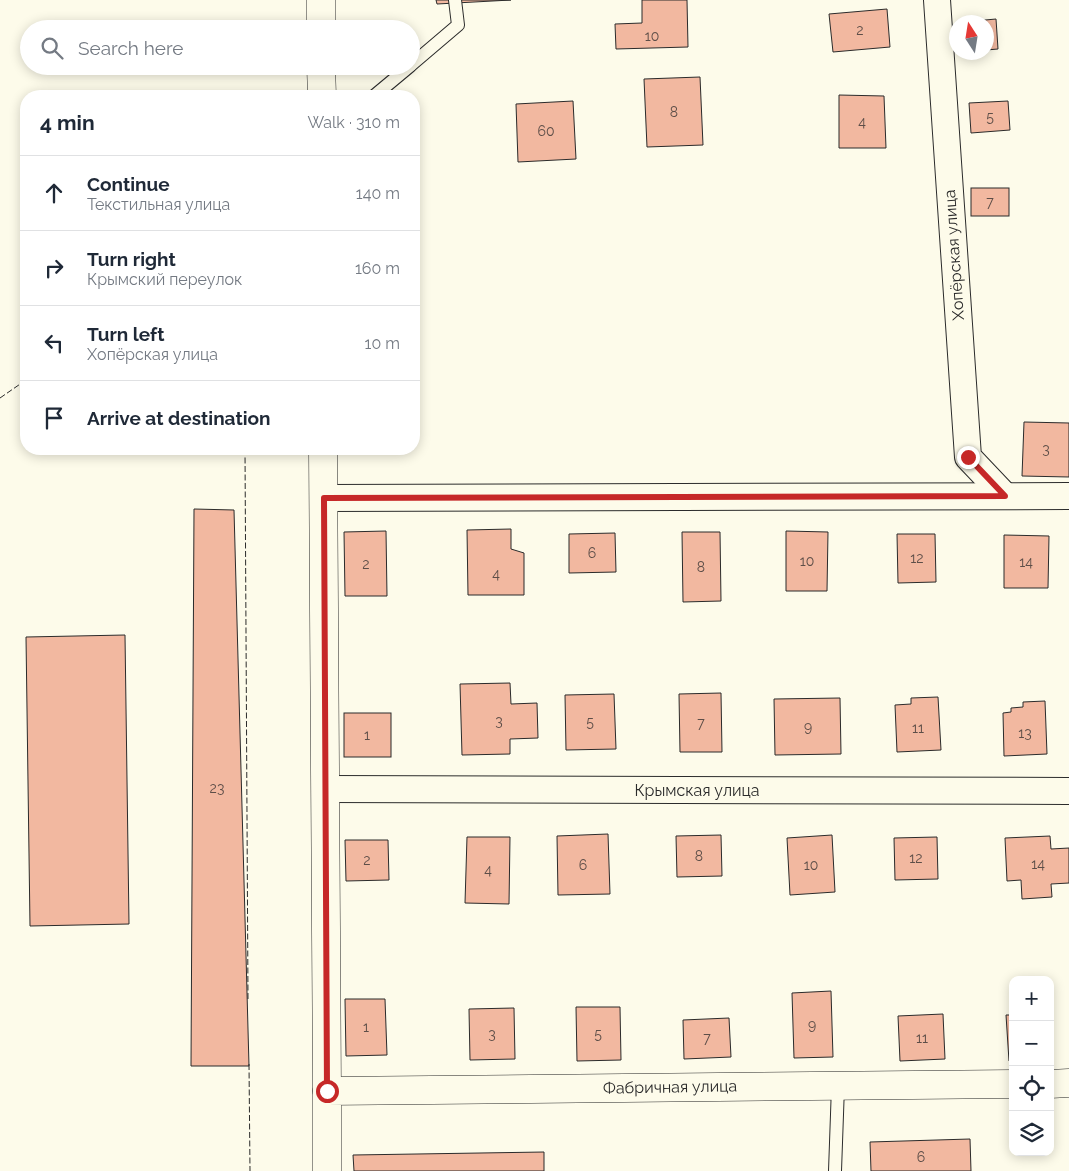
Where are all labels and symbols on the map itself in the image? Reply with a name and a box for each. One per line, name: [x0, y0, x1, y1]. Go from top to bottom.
north arrow: [949, 15, 994, 60]
house number: 2: [856, 22, 864, 38]
house number: 10: [645, 28, 659, 44]
house number: 8: [670, 104, 678, 120]
house number: 5: [986, 109, 994, 125]
house number: 4: [858, 114, 866, 130]
house number: 60: [537, 123, 555, 139]
street label: Хопёрская улица: [940, 189, 968, 321]
house number: 7: [986, 194, 994, 210]
house number: 3: [1042, 441, 1050, 457]
route end: [957, 446, 980, 469]
house number: 6: [588, 545, 596, 561]
house number: 12: [910, 550, 924, 566]
house number: 10: [800, 553, 814, 569]
house number: 14: [1019, 554, 1033, 570]
house number: 2: [362, 556, 370, 572]
house number: 8: [697, 559, 705, 575]
house number: 4: [492, 566, 500, 582]
house number: 3: [495, 713, 503, 729]
house number: 5: [586, 714, 594, 730]
house number: 7: [697, 715, 705, 731]
house number: 9: [804, 719, 812, 735]
house number: 11: [912, 720, 924, 736]
house number: 13: [1018, 725, 1032, 741]
house number: 1: [364, 727, 370, 743]
house number: 23: [210, 780, 224, 796]
street label: Крымская улица: [634, 781, 760, 800]
house number: 8: [695, 848, 703, 864]
house number: 12: [909, 850, 923, 866]
house number: 2: [363, 852, 371, 868]
house number: 14: [1031, 856, 1045, 872]
house number: 6: [579, 857, 587, 873]
house number: 10: [804, 857, 818, 873]
house number: 4: [484, 862, 492, 878]
house number: 9: [808, 1017, 816, 1033]
house number: 1: [363, 1019, 369, 1035]
house number: 3: [488, 1026, 496, 1042]
house number: 5: [594, 1026, 602, 1042]
house number: 7: [703, 1030, 711, 1046]
house number: 11: [916, 1030, 928, 1046]
street label: Фабричная улица: [603, 1076, 737, 1098]
route start: [316, 1080, 339, 1103]
house number: 6: [917, 1149, 925, 1165]

